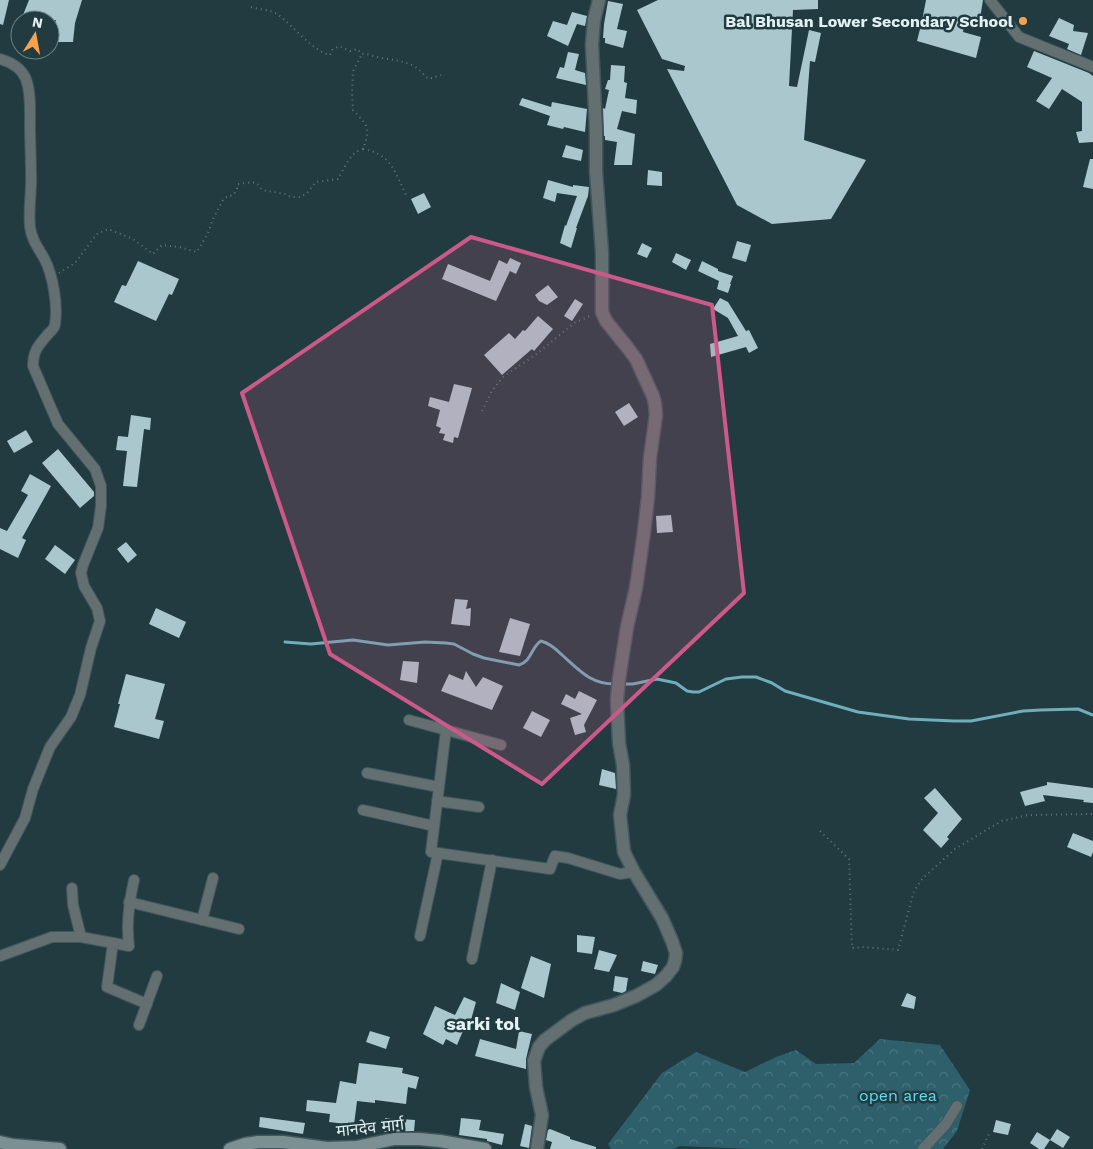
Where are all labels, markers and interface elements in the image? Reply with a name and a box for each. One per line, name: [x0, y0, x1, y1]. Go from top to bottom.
north arrow: [10, 10, 60, 60]
place label: Bal Bhusan Lower Secondary School: [725, 12, 1014, 31]
text: N: [31, 13, 44, 31]
marker: Bal Bhusan Lower Secondary School: [1017, 15, 1029, 27]
district label: sarki tol: [446, 1013, 520, 1034]
park label: open area: [859, 1086, 937, 1105]
street label: मानदेव मार्ग: [335, 1114, 406, 1141]

